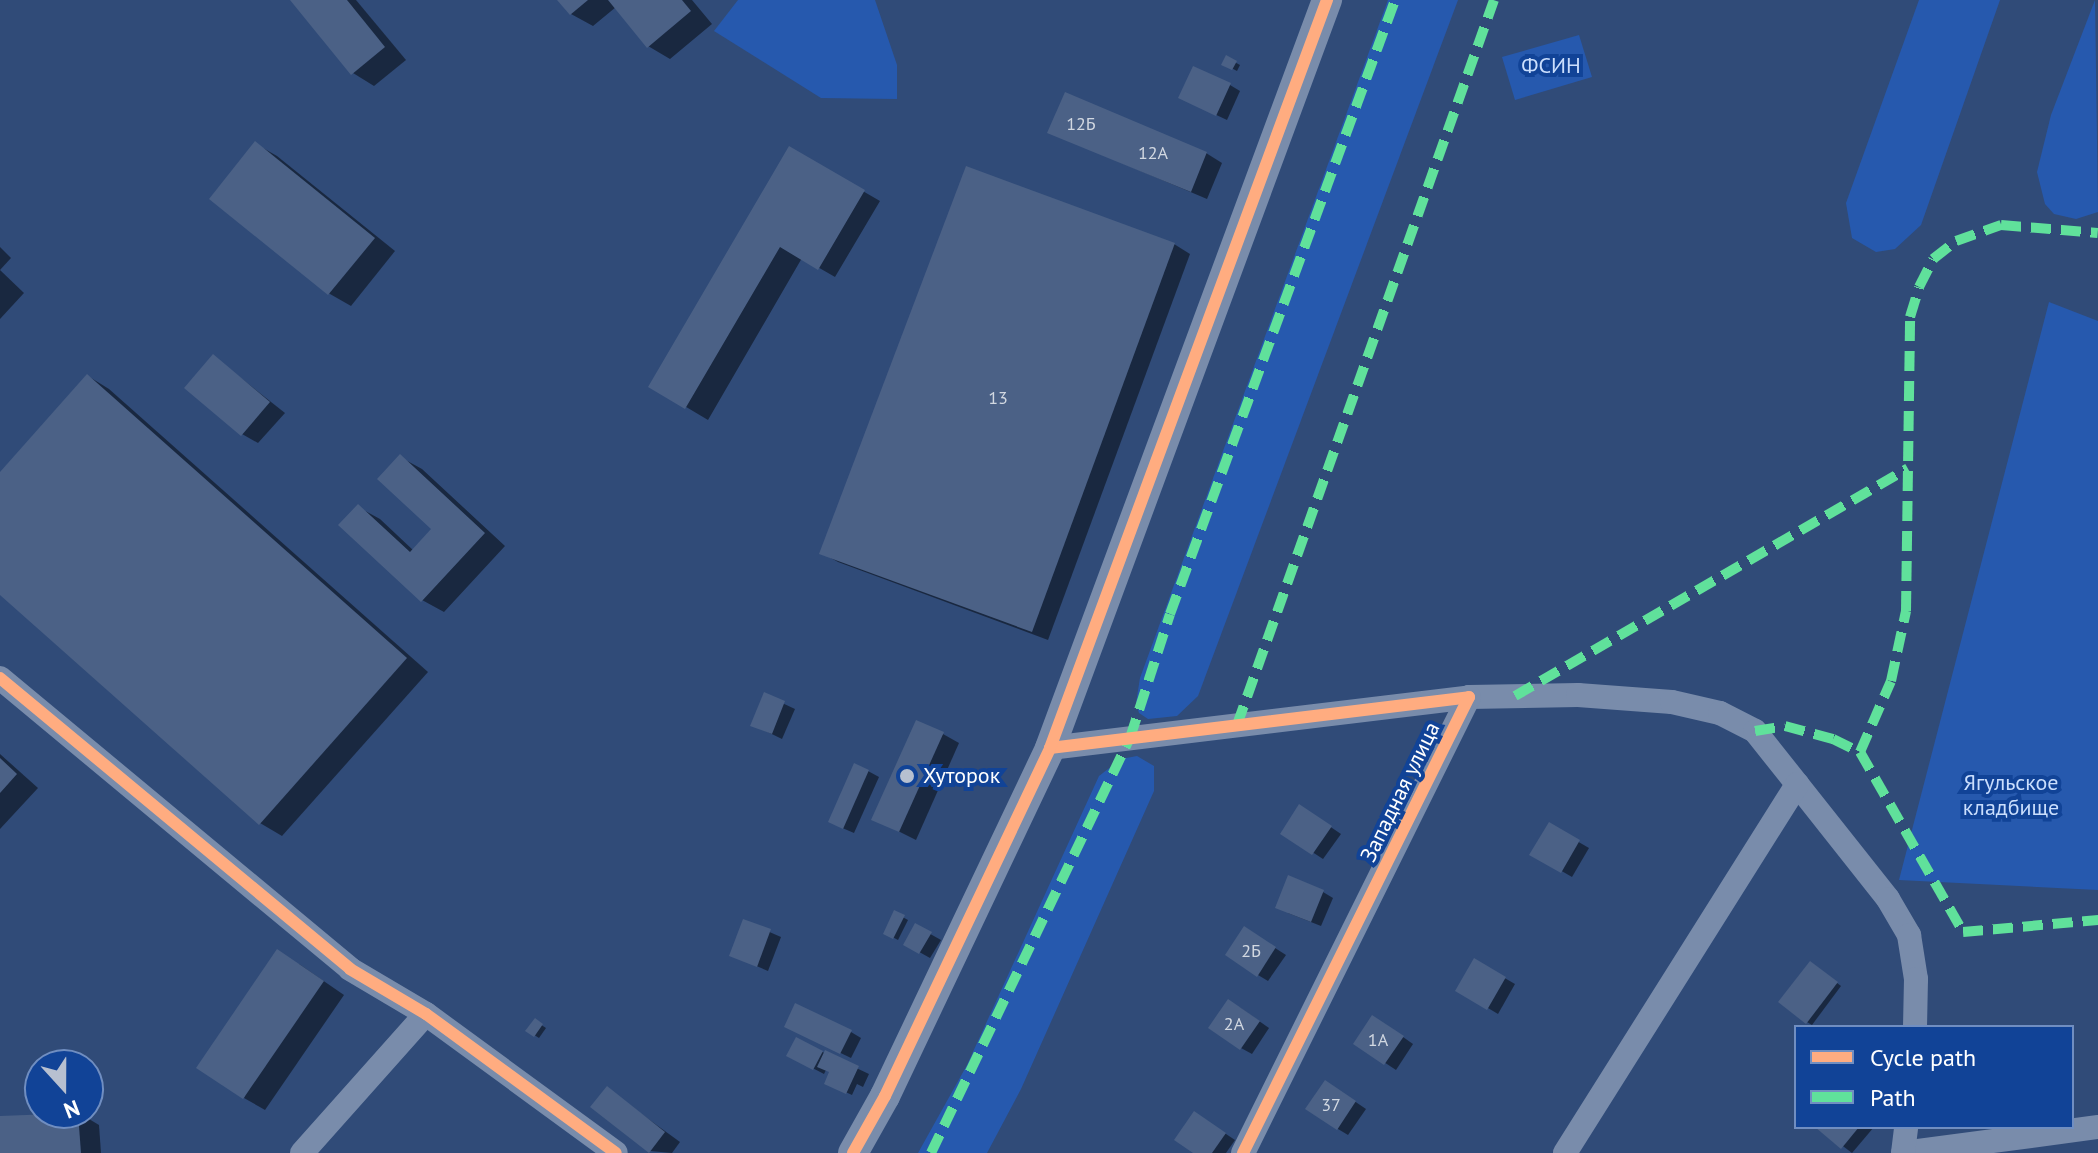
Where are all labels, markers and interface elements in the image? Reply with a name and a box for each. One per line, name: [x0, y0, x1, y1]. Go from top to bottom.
park label: ФСИН: [1521, 53, 1581, 79]
house number: 12Б: [1066, 113, 1096, 135]
house number: 12А: [1138, 142, 1168, 164]
house number: 13: [988, 387, 1008, 409]
street label: Западная улица: [1355, 718, 1445, 866]
place label: Хуторок: [923, 763, 1000, 789]
marker: Хуторок: [898, 767, 916, 785]
park label: Ягульское кладбище: [1963, 769, 2059, 820]
house number: 2Б: [1241, 940, 1261, 962]
house number: 2А: [1224, 1013, 1244, 1035]
legend: [1794, 1025, 2074, 1129]
house number: 1А: [1368, 1029, 1388, 1051]
text: Cycle path: [1870, 1042, 1976, 1073]
north arrow: [24, 1049, 104, 1129]
text: Path: [1870, 1082, 1916, 1113]
text: N: [60, 1094, 84, 1125]
house number: 37: [1321, 1094, 1341, 1116]

